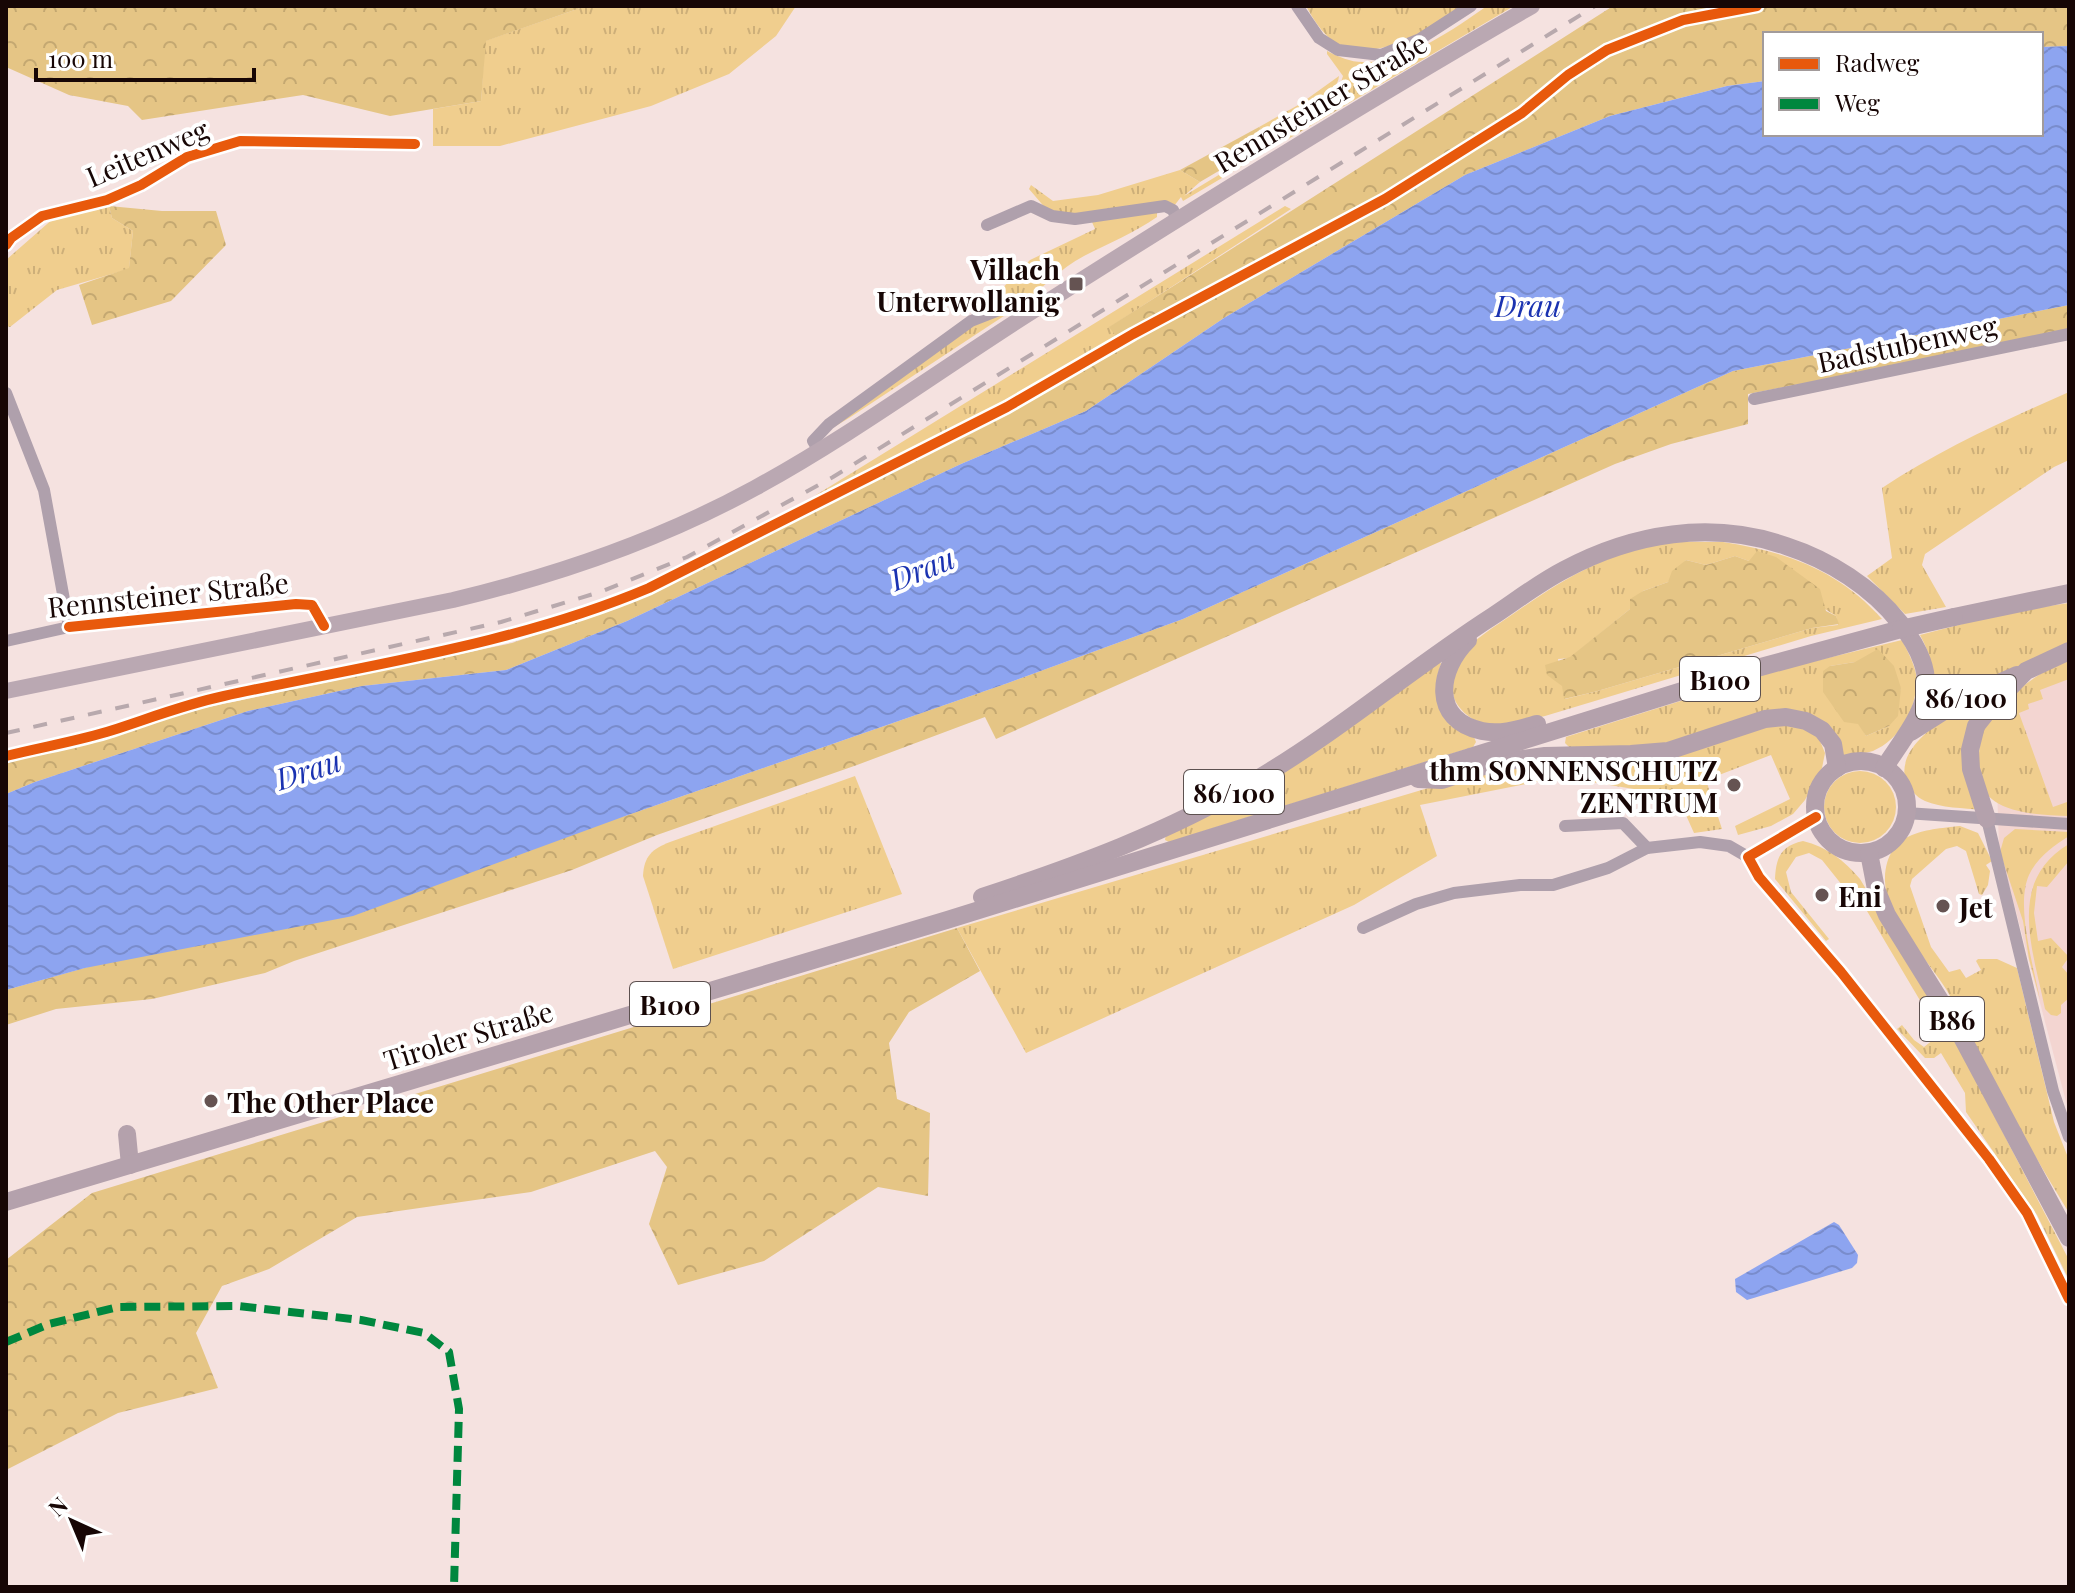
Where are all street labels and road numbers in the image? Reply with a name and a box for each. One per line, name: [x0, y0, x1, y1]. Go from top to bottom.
street label: Rennsteiner Straße: [1207, 24, 1433, 180]
street label: Leitenweg: [80, 110, 214, 194]
street label: Badstubenweg: [1814, 306, 2001, 380]
street label: Rennsteiner Straße: [46, 563, 290, 625]
road number: B100: [1680, 657, 1760, 701]
road number: 86/100: [1916, 675, 2016, 719]
road number: 86/100: [1184, 770, 1284, 814]
road number: B100: [630, 982, 710, 1026]
street label: Tiroler Straße: [379, 992, 557, 1078]
road number: B86: [1920, 997, 1984, 1041]

